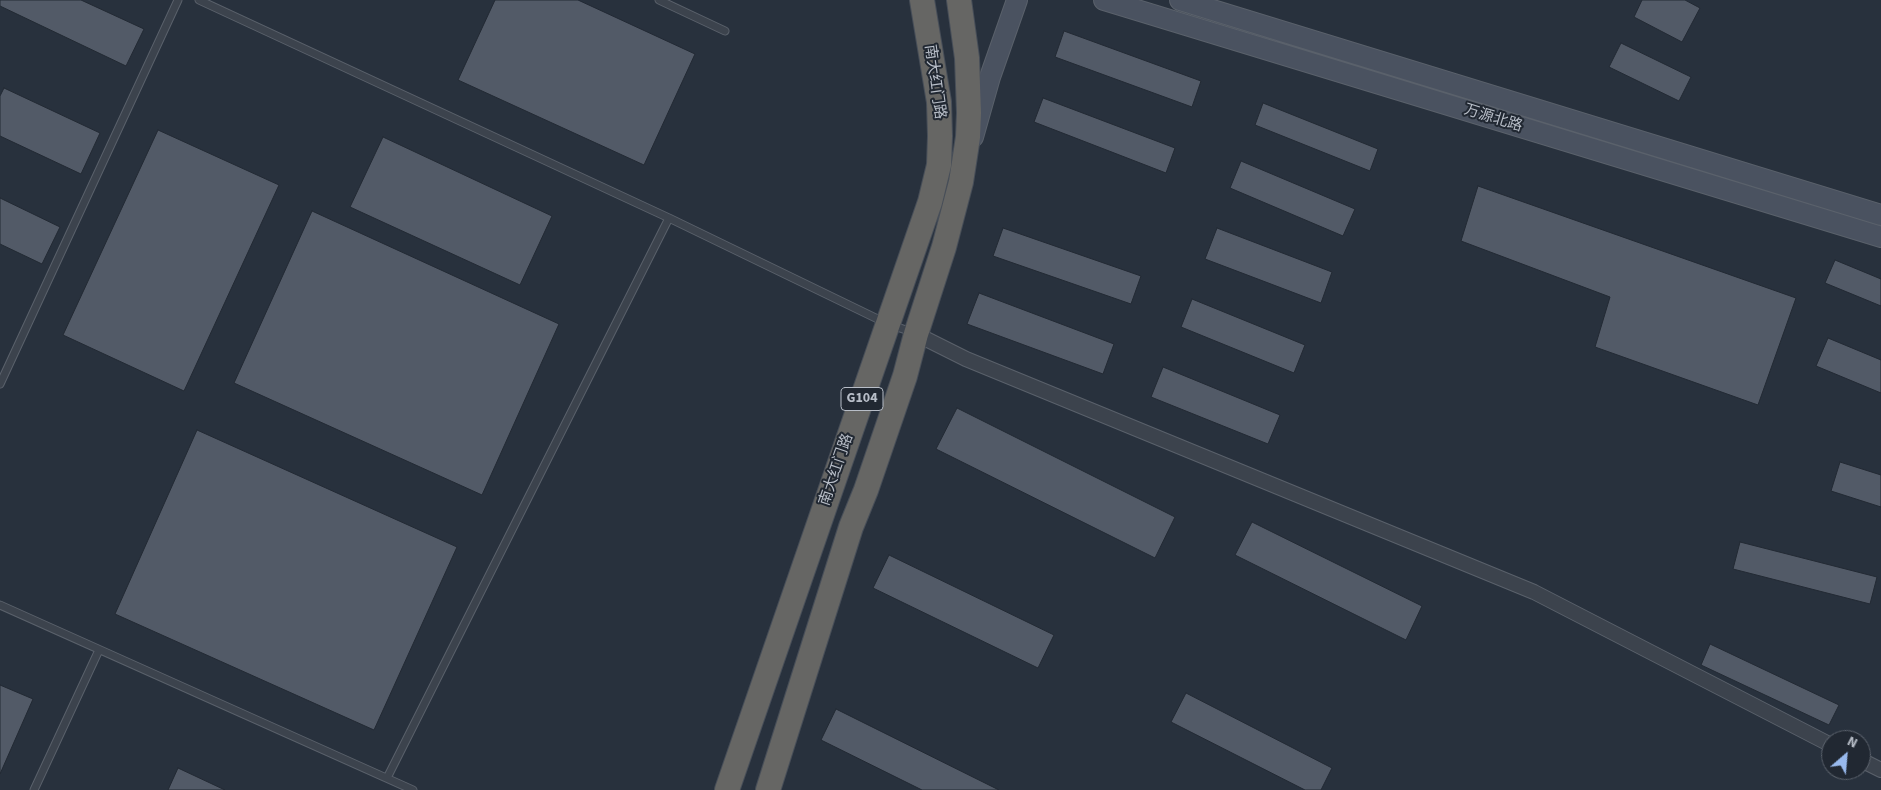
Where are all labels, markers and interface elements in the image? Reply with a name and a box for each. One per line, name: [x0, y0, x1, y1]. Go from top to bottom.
street label: 南大红门路: [920, 44, 948, 120]
street label: 万源北路: [1462, 102, 1524, 136]
road number: G104: [841, 388, 883, 410]
street label: 南大红门路: [816, 432, 858, 508]
north arrow: [1821, 730, 1871, 780]
text: N: [1844, 732, 1861, 754]

